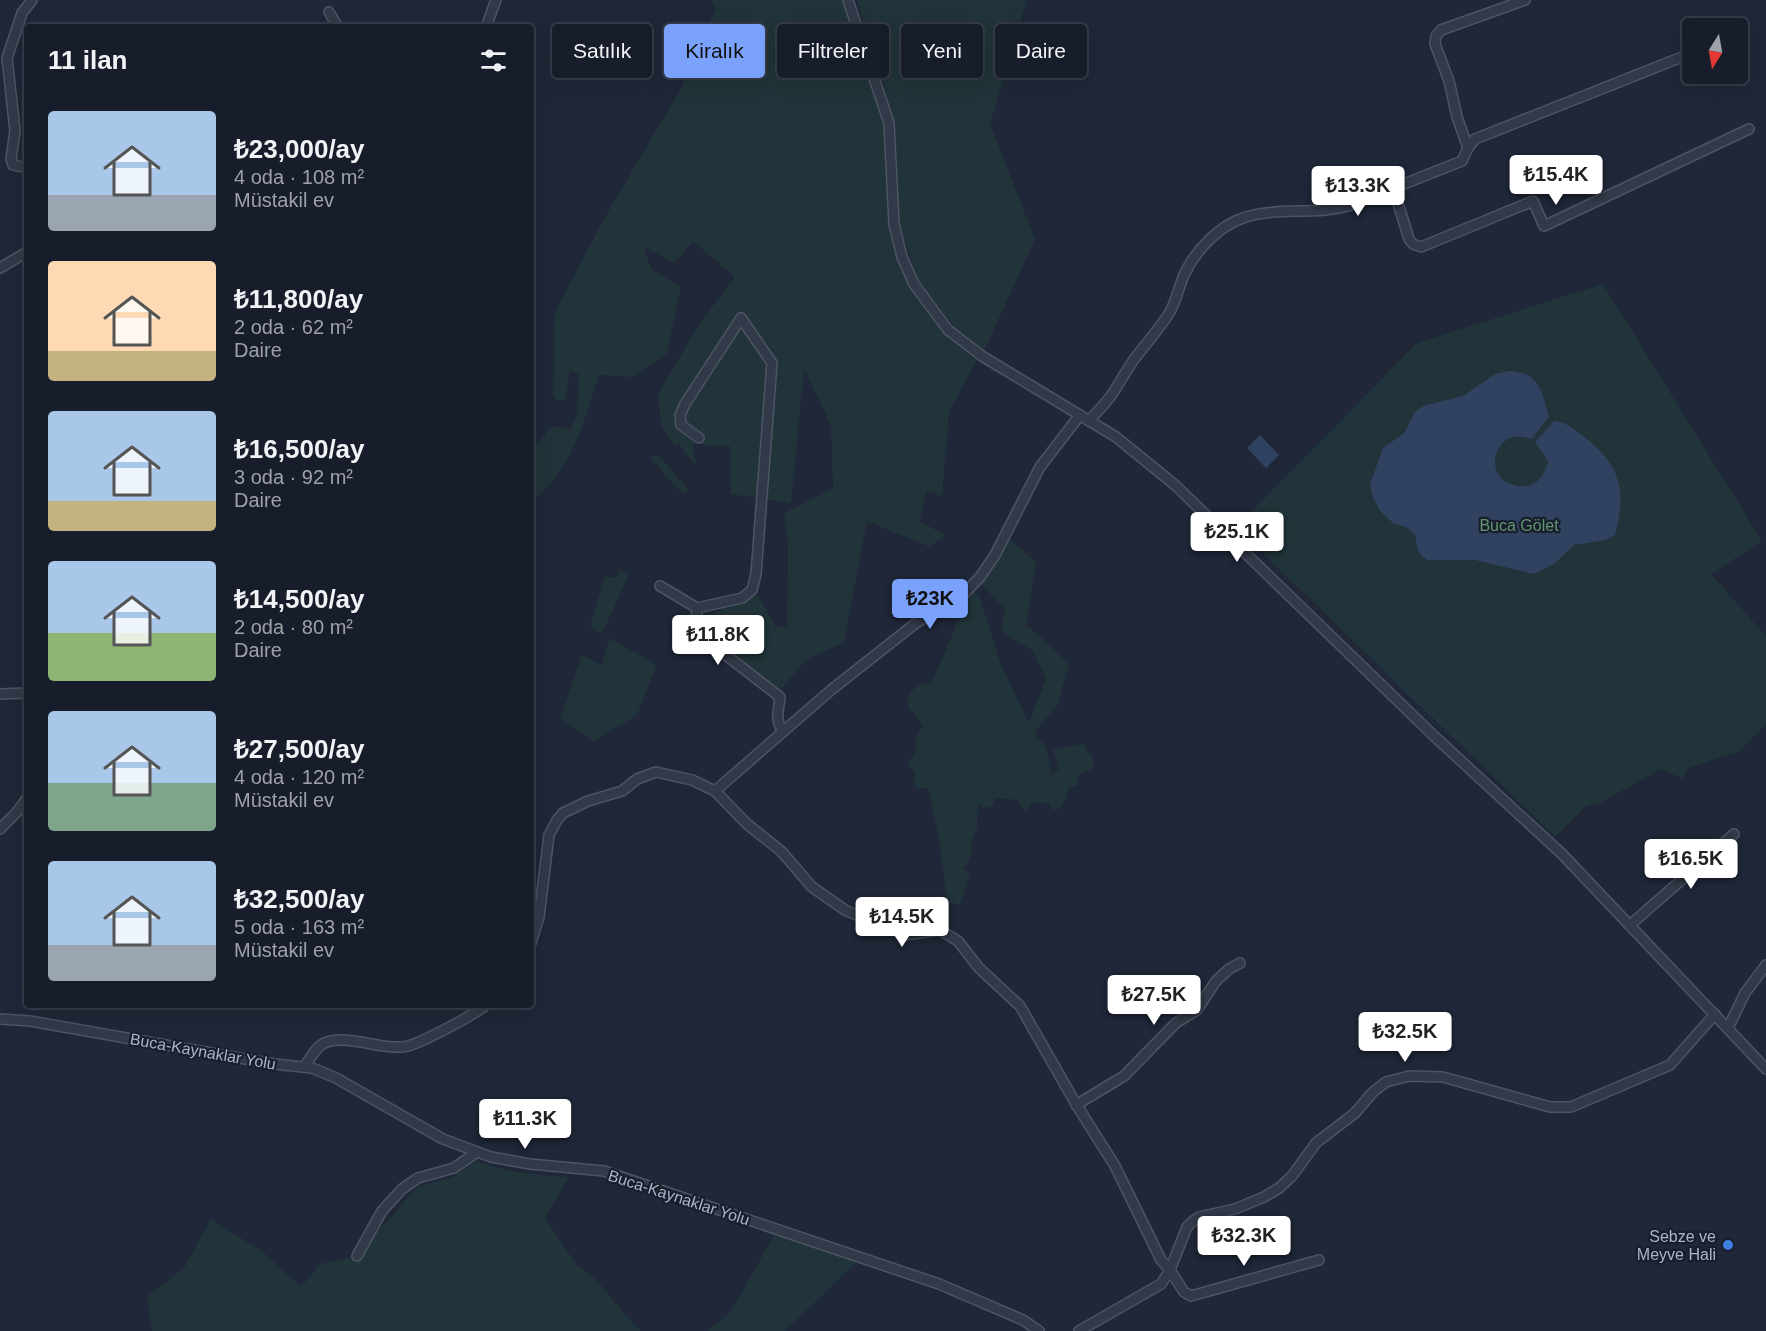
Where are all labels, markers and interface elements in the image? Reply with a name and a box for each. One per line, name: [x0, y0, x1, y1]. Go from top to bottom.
north arrow: [1682, 18, 1748, 84]
map controls: [1682, 18, 1748, 84]
chip: Satılık: [552, 24, 652, 78]
chip: Kiralık: [664, 24, 765, 78]
chip: Filtreler: [777, 24, 889, 78]
chip: Yeni: [901, 24, 983, 78]
chip: Daire: [995, 24, 1087, 78]
icon: filters: [477, 44, 510, 77]
text: 11 ilan: [48, 45, 128, 75]
text: ₺23,000/ay: [234, 134, 365, 164]
icon: home: [96, 135, 168, 207]
pin: ₺15.4K: [1507, 155, 1605, 206]
text: ₺15.4K: [1524, 163, 1588, 185]
text: 4 oda · 108 m²: [234, 166, 364, 188]
pin: ₺13.3K: [1309, 166, 1407, 217]
text: ₺13.3K: [1326, 174, 1390, 196]
text: Müstakil ev: [234, 189, 334, 211]
text: ₺11,800/ay: [234, 284, 363, 314]
icon: home: [96, 285, 168, 357]
text: 2 oda · 62 m²: [234, 316, 353, 338]
text: Daire: [234, 339, 282, 361]
text: ₺16,500/ay: [234, 434, 365, 464]
icon: home: [96, 435, 168, 507]
text: 3 oda · 92 m²: [234, 466, 353, 488]
text: Daire: [234, 489, 282, 511]
pin: ₺25.1K: [1188, 512, 1286, 563]
park label: Buca Gölet: [1479, 517, 1559, 534]
text: ₺25.1K: [1205, 520, 1269, 542]
pin: ₺23K: [894, 579, 966, 630]
text: ₺14,500/ay: [234, 584, 365, 614]
icon: home: [96, 585, 168, 657]
text: ₺23K: [906, 587, 954, 609]
pin: ₺11.8K: [669, 615, 767, 666]
text: 2 oda · 80 m²: [234, 616, 353, 638]
text: ₺11.8K: [686, 623, 750, 645]
text: Daire: [234, 639, 282, 661]
text: ₺27,500/ay: [234, 734, 365, 764]
icon: home: [96, 735, 168, 807]
text: 4 oda · 120 m²: [234, 766, 364, 788]
text: Müstakil ev: [234, 789, 334, 811]
pin: ₺16.5K: [1642, 839, 1740, 890]
text: ₺16.5K: [1659, 847, 1723, 869]
text: ₺32,500/ay: [234, 884, 365, 914]
icon: home: [96, 885, 168, 957]
pin: ₺14.5K: [853, 897, 951, 948]
text: ₺14.5K: [870, 905, 934, 927]
text: 5 oda · 163 m²: [234, 916, 364, 938]
text: Müstakil ev: [234, 939, 334, 961]
pin: ₺27.5K: [1105, 975, 1203, 1026]
text: ₺27.5K: [1122, 983, 1186, 1005]
pin: ₺32.5K: [1356, 1012, 1454, 1063]
text: ₺32.5K: [1373, 1020, 1437, 1042]
street label: Buca-Kaynaklar Yolu: [129, 1030, 277, 1073]
pin: ₺11.3K: [476, 1099, 574, 1150]
text: ₺11.3K: [493, 1107, 557, 1129]
street label: Buca-Kaynaklar Yolu: [606, 1167, 752, 1228]
pin: ₺32.3K: [1195, 1216, 1293, 1267]
text: ₺32.3K: [1212, 1224, 1276, 1246]
place label: Sebze ve Meyve Hali: [1637, 1228, 1716, 1263]
marker: Sebze ve Meyve Hali: [1721, 1238, 1735, 1252]

